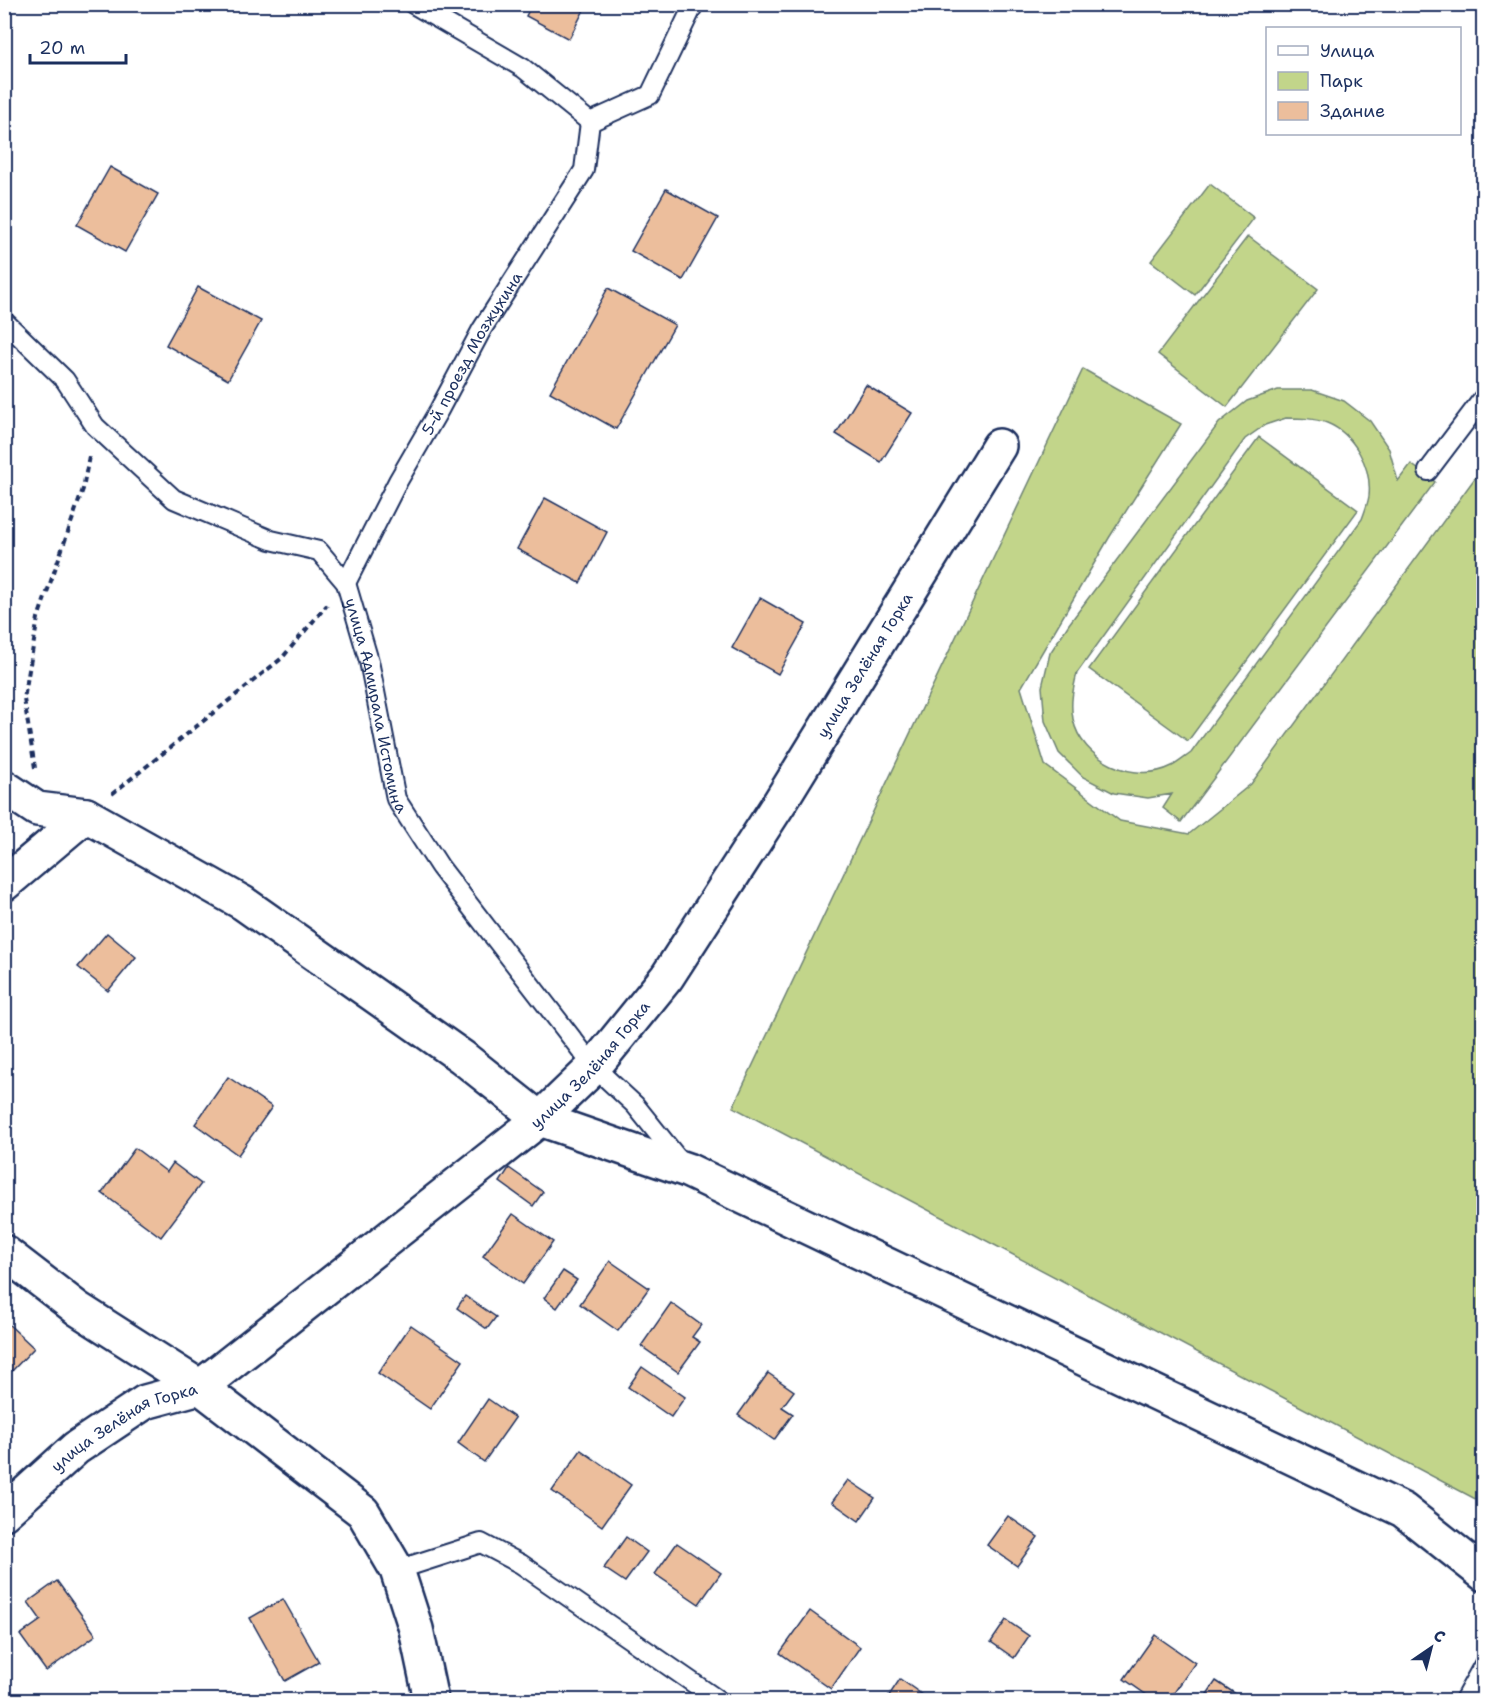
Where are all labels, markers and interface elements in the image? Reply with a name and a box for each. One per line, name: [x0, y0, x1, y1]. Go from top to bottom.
scale bar: [30, 27, 126, 65]
legend: [1266, 27, 1461, 135]
text: 20 m: [39, 36, 85, 60]
text: Улица: [1320, 39, 1374, 63]
text: Парк: [1320, 69, 1363, 93]
text: Здание: [1320, 99, 1385, 123]
street label: 5-й проезд Мозжухина: [416, 267, 527, 439]
street label: улица Зелёная Горка: [812, 588, 917, 742]
street label: улица Адмирала Истомина: [340, 595, 413, 817]
street label: улица Зелёная Горка: [526, 996, 654, 1133]
street label: улица Зелёная Горка: [46, 1378, 200, 1476]
north arrow: [1401, 1618, 1461, 1678]
text: С: [1429, 1625, 1450, 1648]

